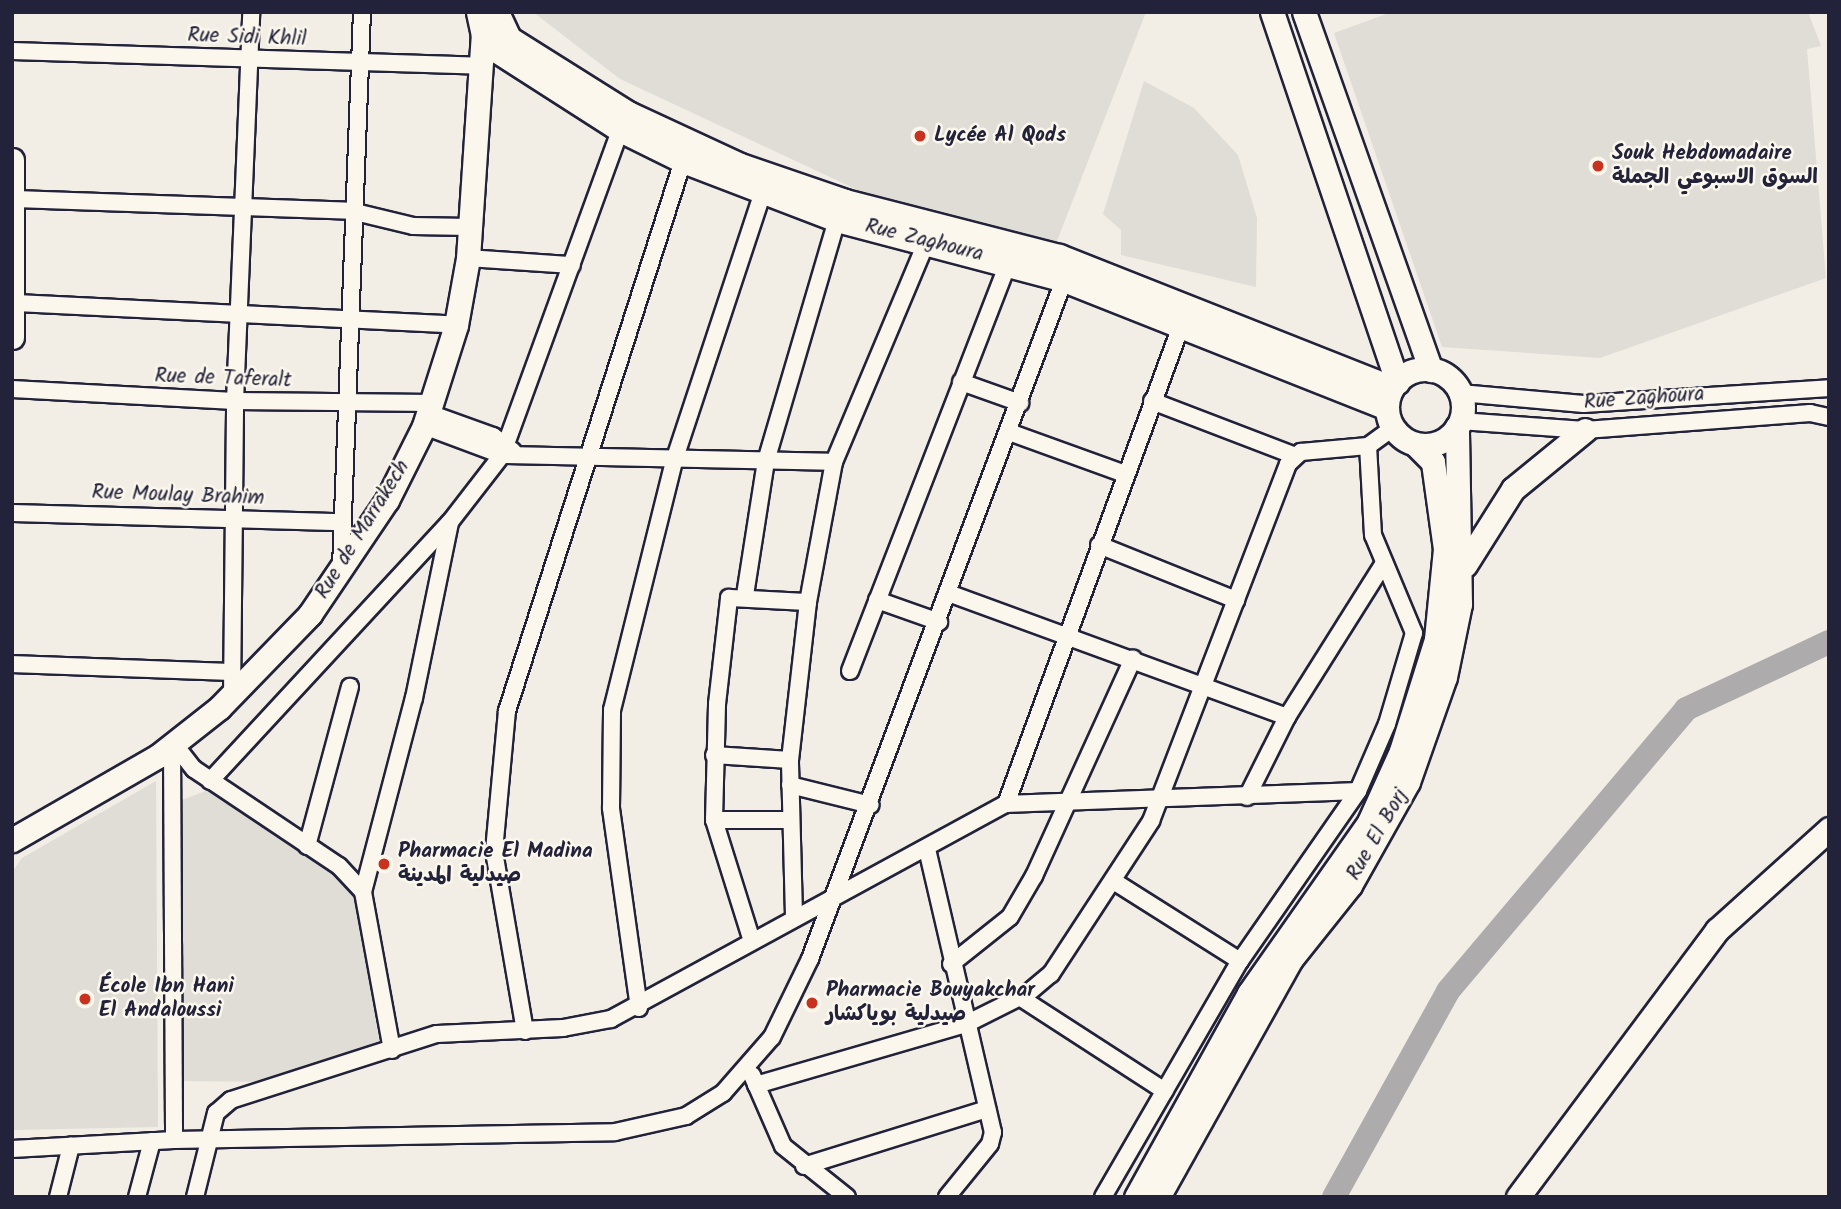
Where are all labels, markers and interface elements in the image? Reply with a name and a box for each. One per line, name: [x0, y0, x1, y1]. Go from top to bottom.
street label: Rue Sidi Khlil: [187, 23, 307, 53]
place label: Lycée Al Qods: [934, 123, 1066, 149]
marker: Lycée Al Qods: [912, 128, 928, 144]
place label: Souk Hebdomadaire السوق الاسبوعي الجملة: [1612, 141, 1818, 191]
marker: Souk Hebdomadaire السوق الاسبوعي الجملة: [1590, 158, 1606, 174]
street label: Rue Zaghoura: [862, 214, 986, 268]
street label: Rue de Taferalt: [154, 364, 292, 394]
street label: Rue Zaghoura: [1583, 382, 1705, 416]
street label: Rue de Marrakech: [310, 456, 416, 604]
street label: Rue Moulay Brahim: [91, 480, 265, 512]
street label: Rue El Borj: [1342, 785, 1414, 885]
place label: Pharmacie El Madina صيدلية المدينة: [398, 839, 593, 889]
marker: Pharmacie El Madina صيدلية المدينة: [376, 856, 392, 872]
place label: École Ibn Hani El Andaloussi: [99, 974, 234, 1024]
place label: Pharmacie Bouyakchar صيدلية بوياكشار: [826, 978, 1035, 1028]
marker: École Ibn Hani El Andaloussi: [77, 991, 93, 1007]
marker: Pharmacie Bouyakchar صيدلية بوياكشار: [804, 995, 820, 1011]

